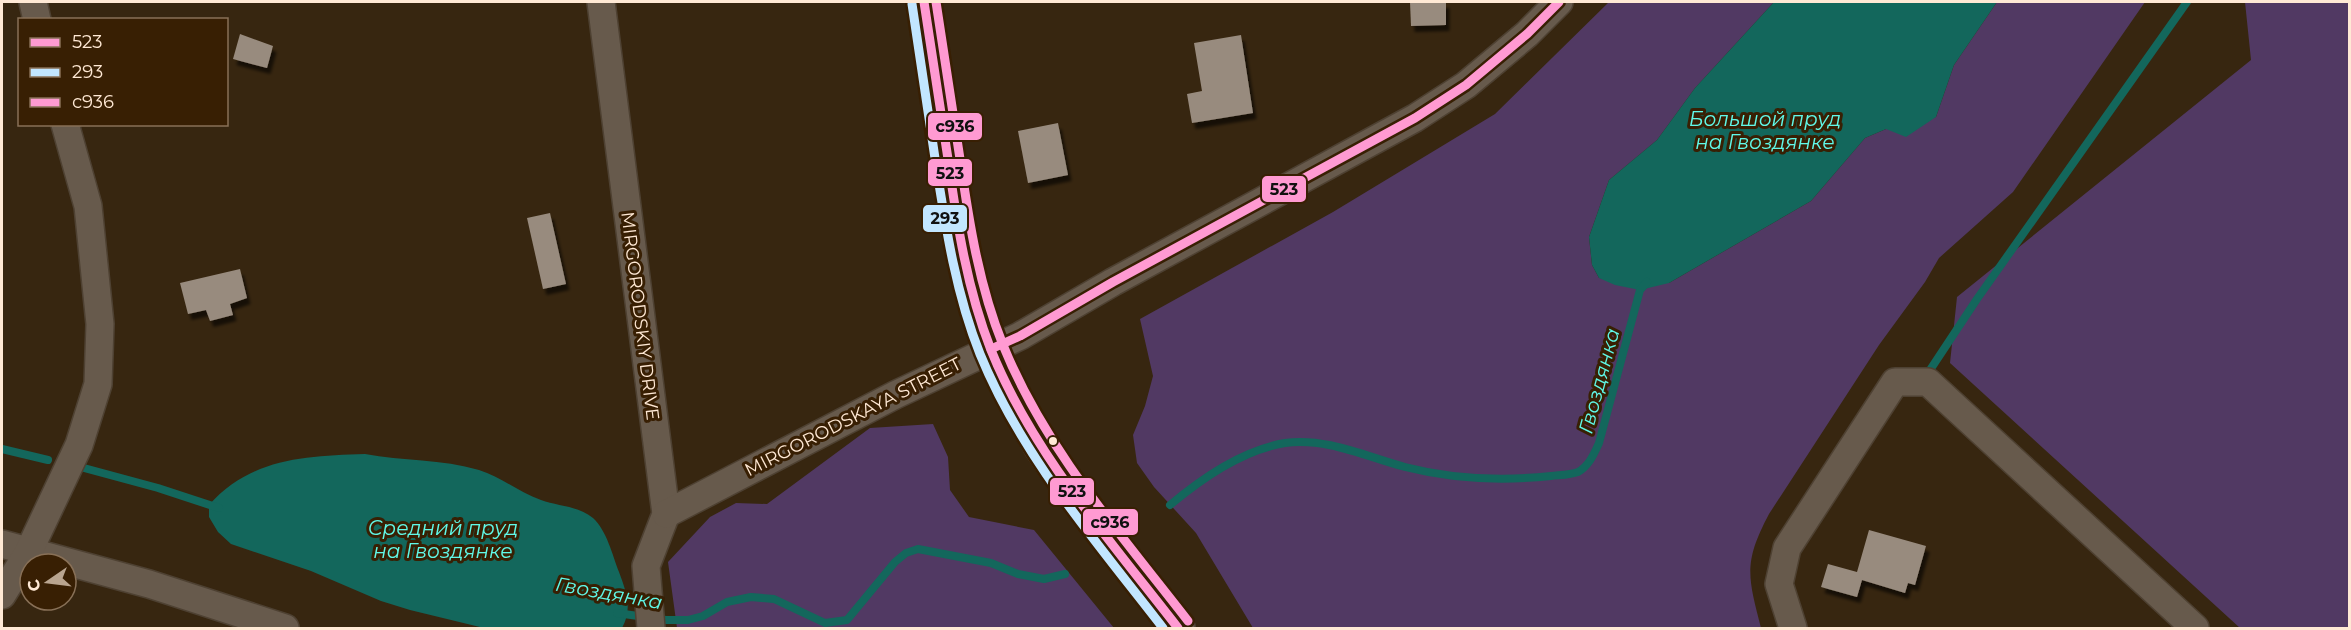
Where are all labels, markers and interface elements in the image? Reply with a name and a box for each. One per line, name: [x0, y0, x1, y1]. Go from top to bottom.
legend: [18, 18, 228, 126]
text: 523: [72, 31, 102, 53]
text: 293: [72, 61, 103, 83]
text: с936: [72, 91, 114, 113]
water label: Большой пруд на Гвоздянке: [1689, 107, 1841, 154]
line badge: с936: [927, 112, 983, 141]
text: с936: [935, 117, 975, 136]
line badge: 523: [927, 158, 973, 187]
text: 523: [936, 164, 964, 183]
line badge: 523: [1261, 175, 1307, 203]
text: 523: [1270, 180, 1298, 199]
line badge: 293: [922, 204, 968, 233]
text: 293: [931, 209, 959, 228]
street label: MIRGORODSKIY DRIVE: [616, 210, 664, 422]
water label: Гвоздянка: [1573, 326, 1625, 436]
street label: MIRGORODSKAYA STREET: [741, 352, 965, 481]
unlabelled marker: [1047, 435, 1059, 447]
line badge: 523: [1049, 477, 1095, 506]
text: 523: [1058, 482, 1086, 501]
line badge: с936: [1082, 508, 1139, 536]
text: с936: [1090, 513, 1130, 532]
water label: Средний пруд на Гвоздянке: [368, 516, 518, 563]
north arrow: [18, 552, 78, 612]
water label: Гвоздянка: [554, 572, 664, 614]
text: С: [23, 577, 45, 593]

